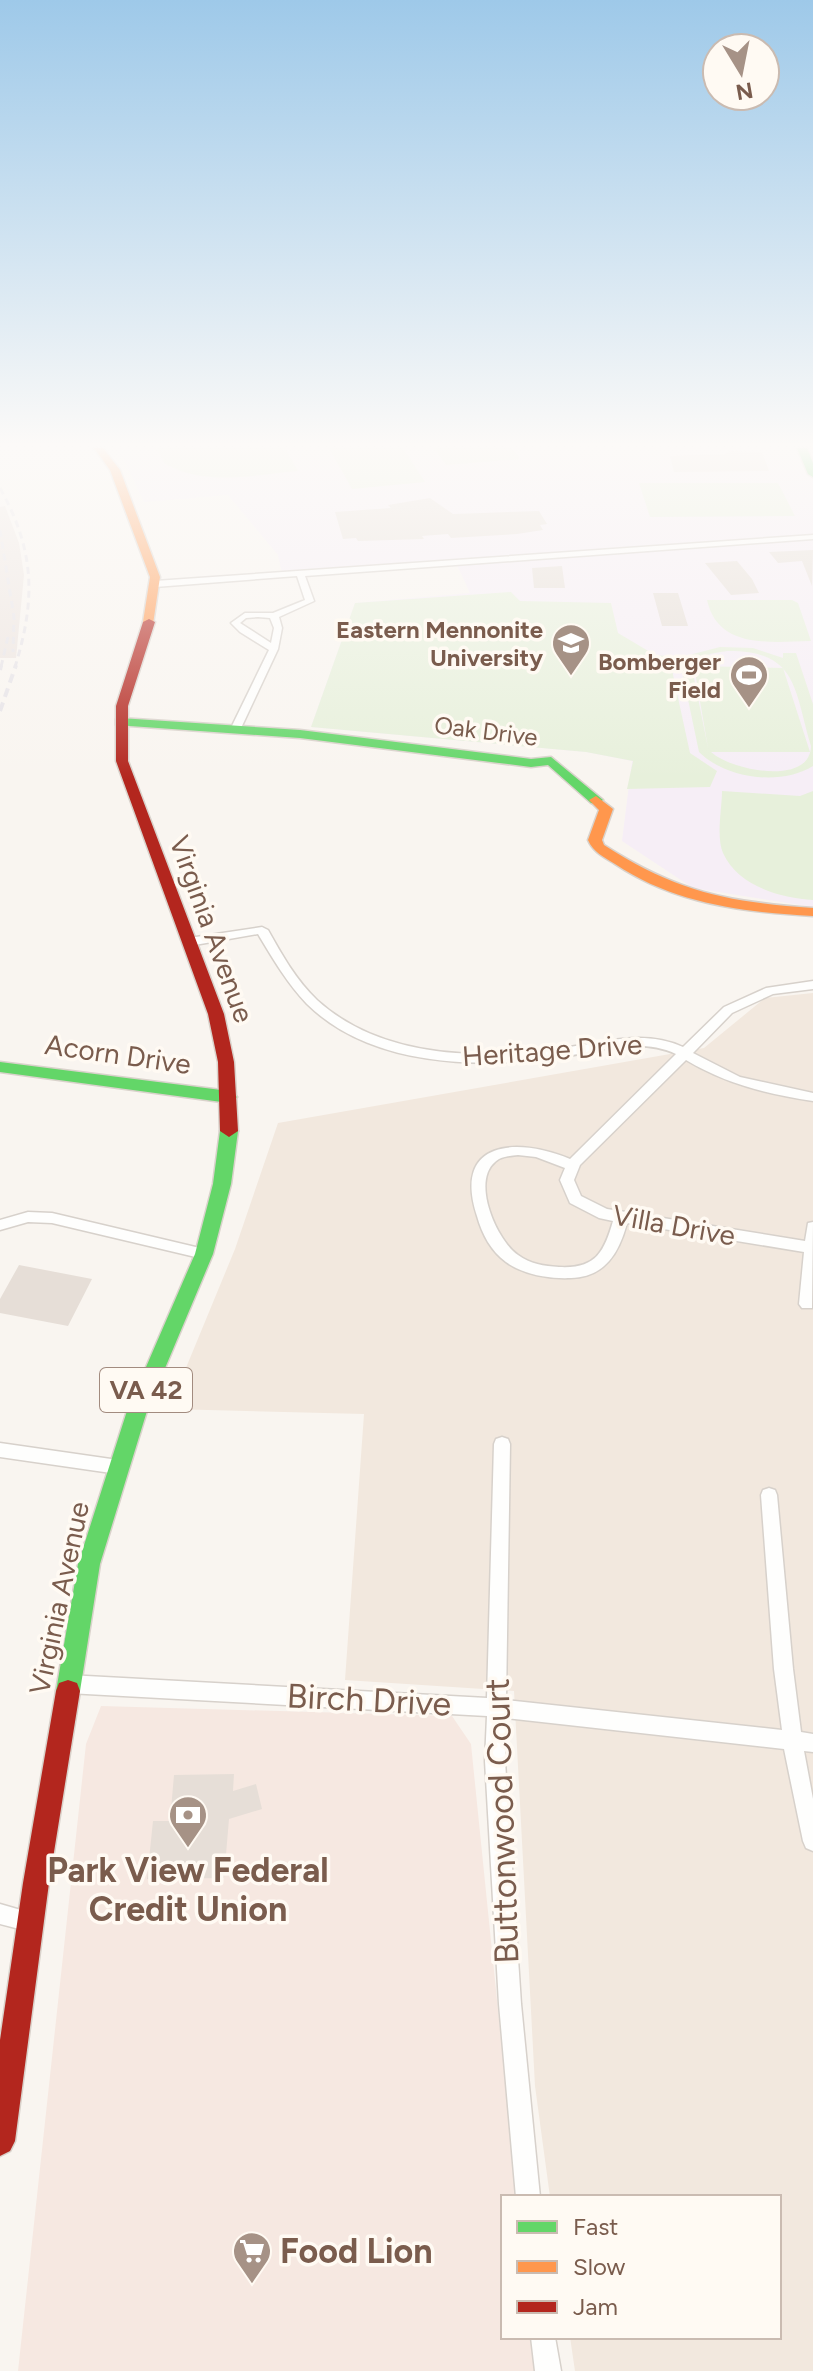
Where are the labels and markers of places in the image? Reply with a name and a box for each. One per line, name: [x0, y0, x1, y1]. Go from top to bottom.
place label: Eastern Mennonite University: [336, 615, 543, 672]
school or university icon: Eastern Mennonite University: [550, 622, 592, 677]
place label: Bomberger Field: [598, 647, 721, 704]
sports icon: Bomberger Field: [728, 654, 770, 709]
bank icon: Park View Federal Credit Union: [167, 1794, 209, 1849]
place label: Park View Federal Credit Union: [47, 1850, 329, 1930]
supermarket icon: Food Lion: [231, 2230, 273, 2285]
place label: Food Lion: [280, 2231, 433, 2272]

